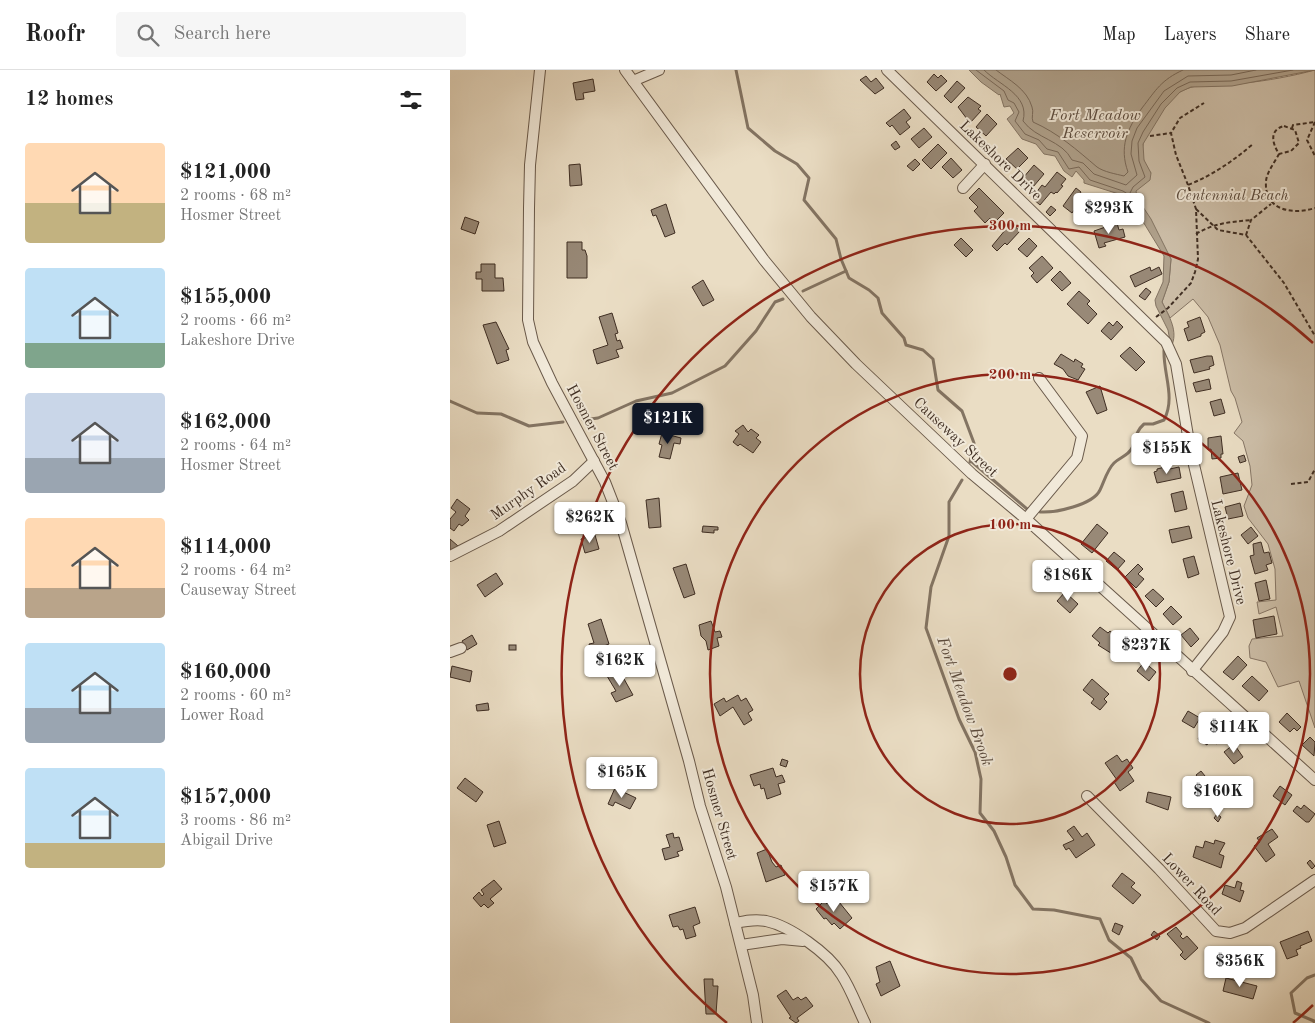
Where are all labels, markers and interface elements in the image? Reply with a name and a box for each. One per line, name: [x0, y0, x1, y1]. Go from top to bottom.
search box: [116, 12, 466, 57]
icon: search: [134, 21, 162, 49]
text: Roofr: [25, 23, 86, 47]
text: Search here: [174, 25, 271, 44]
text: Map: [1102, 26, 1136, 44]
text: Layers: [1164, 26, 1216, 44]
text: Share: [1244, 26, 1290, 44]
icon: filters: [397, 86, 425, 114]
text: 12 homes: [25, 89, 113, 110]
water label: Fort Meadow Reservoir: [1048, 108, 1141, 142]
street label: Lakeshore Drive: [956, 118, 1044, 204]
text: $121,000: [180, 162, 271, 183]
icon: home: [65, 163, 125, 223]
text: 2 rooms · 68 m²: [180, 188, 291, 204]
park label: Centennial Beach: [1175, 189, 1289, 204]
pin: $293K: [1074, 192, 1144, 235]
text: $293K: [1084, 201, 1134, 217]
text: Hosmer Street: [180, 208, 281, 224]
text: 300 m: [989, 219, 1031, 234]
text: $155,000: [180, 287, 271, 308]
icon: home: [65, 288, 125, 348]
text: 2 rooms · 66 m²: [180, 313, 291, 329]
text: Lakeshore Drive: [180, 333, 295, 349]
text: 200 m: [989, 368, 1031, 383]
street label: Hosmer Street: [563, 382, 621, 473]
street label: Causeway Street: [910, 395, 1000, 481]
pin: $121K: [633, 402, 703, 445]
text: $121K: [643, 411, 693, 427]
text: $162,000: [180, 412, 271, 433]
icon: home: [65, 413, 125, 473]
pin: $155K: [1132, 432, 1202, 475]
text: 2 rooms · 64 m²: [180, 438, 291, 454]
text: $155K: [1142, 441, 1192, 457]
text: Hosmer Street: [180, 458, 281, 474]
street label: Murphy Road: [488, 461, 569, 524]
street label: Lakeshore Drive: [1207, 498, 1248, 606]
pin: $262K: [555, 502, 625, 544]
text: $262K: [565, 510, 615, 526]
text: 100 m: [989, 518, 1031, 533]
text: $114,000: [180, 537, 271, 558]
icon: home: [65, 538, 125, 598]
pin: $186K: [1033, 560, 1103, 602]
text: 2 rooms · 64 m²: [180, 563, 291, 579]
text: $186K: [1043, 568, 1093, 584]
text: Causeway Street: [180, 583, 296, 599]
pin: $237K: [1111, 630, 1181, 672]
water label: Fort Meadow Brook: [933, 634, 995, 769]
text: $237K: [1121, 638, 1171, 654]
pin: $162K: [585, 644, 655, 687]
text: $162K: [595, 653, 645, 669]
text: $160,000: [180, 662, 271, 683]
icon: home: [65, 663, 125, 723]
centre of rings: [1001, 665, 1019, 683]
text: 2 rooms · 60 m²: [180, 688, 291, 704]
text: Lower Road: [180, 708, 264, 724]
pin: $114K: [1199, 712, 1269, 754]
text: $114K: [1209, 720, 1259, 736]
pin: $165K: [587, 756, 657, 799]
text: $165K: [597, 765, 647, 781]
street label: Hosmer Street: [698, 767, 739, 862]
pin: $160K: [1183, 776, 1253, 818]
text: $160K: [1193, 784, 1243, 800]
text: $157,000: [180, 787, 271, 808]
icon: home: [65, 788, 125, 848]
text: 3 rooms · 86 m²: [180, 813, 291, 829]
text: Abigail Drive: [180, 833, 273, 849]
street label: Lower Road: [1159, 851, 1223, 919]
pin: $157K: [799, 870, 869, 913]
text: $157K: [809, 879, 859, 895]
pin: $356K: [1205, 946, 1275, 988]
text: $356K: [1215, 954, 1265, 970]

